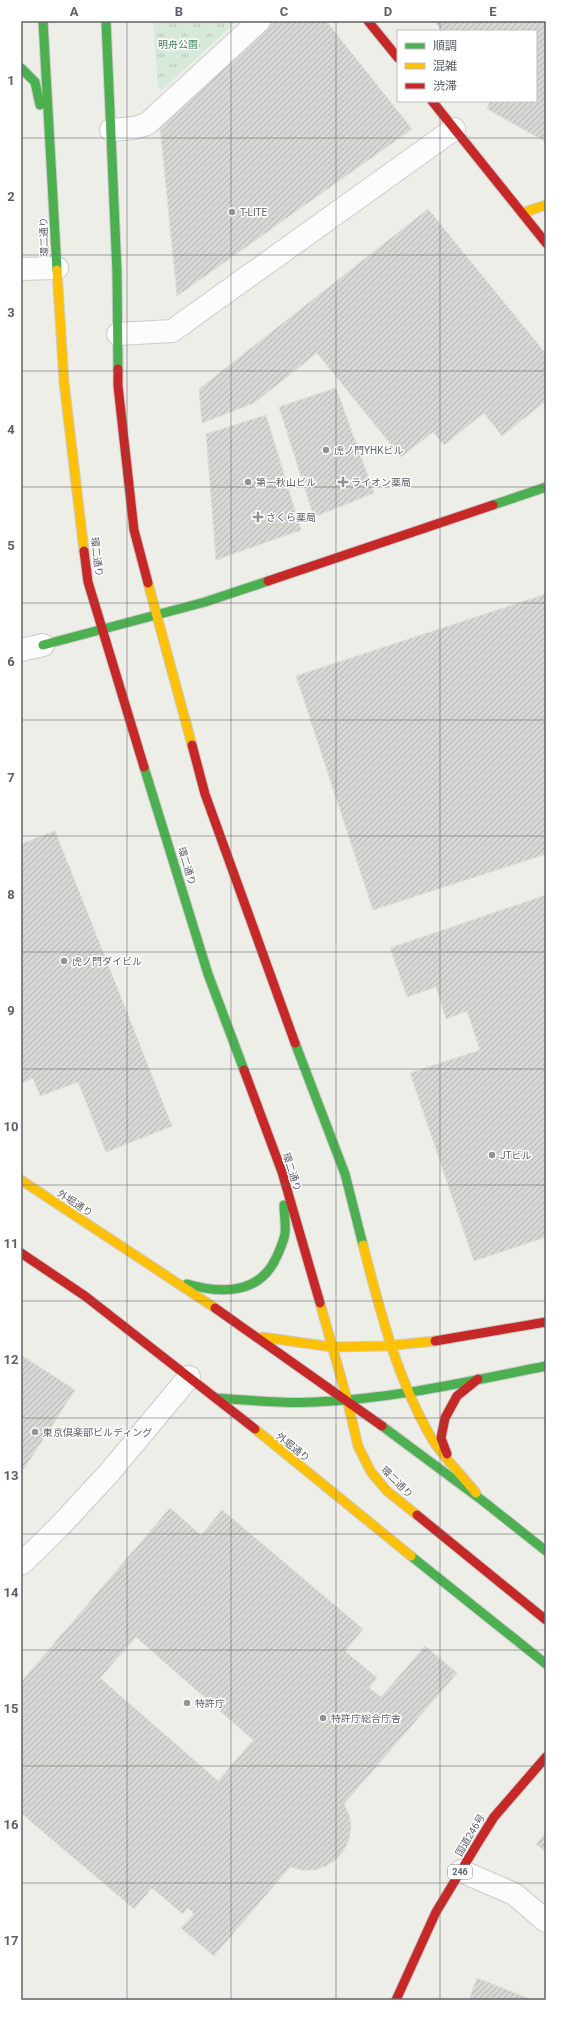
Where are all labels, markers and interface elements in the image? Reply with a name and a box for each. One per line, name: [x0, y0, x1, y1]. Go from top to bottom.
text: A: [70, 4, 79, 19]
text: B: [175, 4, 183, 19]
text: C: [280, 4, 289, 19]
text: D: [384, 4, 392, 19]
text: E: [489, 4, 497, 19]
legend: [397, 30, 537, 102]
park label: 明舟公園: [158, 39, 198, 50]
text: 順調: [433, 39, 457, 53]
text: 混雑: [433, 59, 457, 73]
text: 1: [7, 73, 15, 88]
text: 渋滞: [433, 79, 457, 93]
text: 2: [7, 189, 15, 204]
marker: T-LITE: [227, 207, 237, 217]
place label: T-LITE: [240, 207, 268, 218]
street label: 環二通り: [38, 217, 50, 257]
text: 3: [7, 305, 15, 320]
text: 4: [7, 422, 15, 437]
marker: 虎ノ門YHKビル: [321, 445, 331, 455]
place label: 虎ノ門YHKビル: [334, 445, 403, 456]
marker: 第一秋山ビル: [243, 477, 253, 487]
place label: 第一秋山ビル: [256, 477, 316, 488]
marker: ライオン薬局: [338, 477, 348, 487]
place label: ライオン薬局: [351, 477, 411, 488]
marker: さくら薬局: [253, 512, 263, 522]
place label: さくら薬局: [266, 512, 316, 523]
street label: 環二通り: [89, 536, 105, 578]
text: 5: [7, 538, 15, 553]
text: 6: [7, 654, 15, 669]
text: 7: [7, 770, 15, 785]
street label: 環二通り: [176, 845, 198, 887]
text: 8: [7, 887, 15, 902]
marker: 虎ノ門ダイビル: [59, 956, 69, 966]
place label: 虎ノ門ダイビル: [72, 956, 142, 967]
text: 9: [7, 1003, 15, 1018]
text: 10: [4, 1119, 18, 1134]
marker: JTビル: [487, 1150, 497, 1160]
place label: JTビル: [500, 1150, 531, 1161]
street label: 環二通り: [281, 1151, 303, 1193]
street label: 外堀通り: [55, 1187, 95, 1219]
text: 11: [4, 1236, 18, 1251]
text: 12: [4, 1352, 18, 1367]
marker: 東京倶楽部ビルディング: [30, 1427, 40, 1437]
place label: 東京倶楽部ビルディング: [43, 1427, 152, 1438]
street label: 外堀通り: [274, 1430, 312, 1464]
street label: 環二通り: [379, 1464, 415, 1500]
text: 13: [4, 1468, 18, 1483]
text: 14: [4, 1585, 19, 1600]
marker: 特許庁: [182, 1698, 192, 1708]
place label: 特許庁: [195, 1698, 225, 1709]
text: 15: [4, 1701, 18, 1716]
marker: 特許庁総合庁舎: [318, 1713, 328, 1723]
place label: 特許庁総合庁舎: [331, 1713, 401, 1724]
street label: 国道246号: [453, 1812, 487, 1858]
text: 16: [4, 1817, 19, 1832]
road number: 246: [448, 1865, 472, 1879]
text: 17: [4, 1933, 18, 1948]

